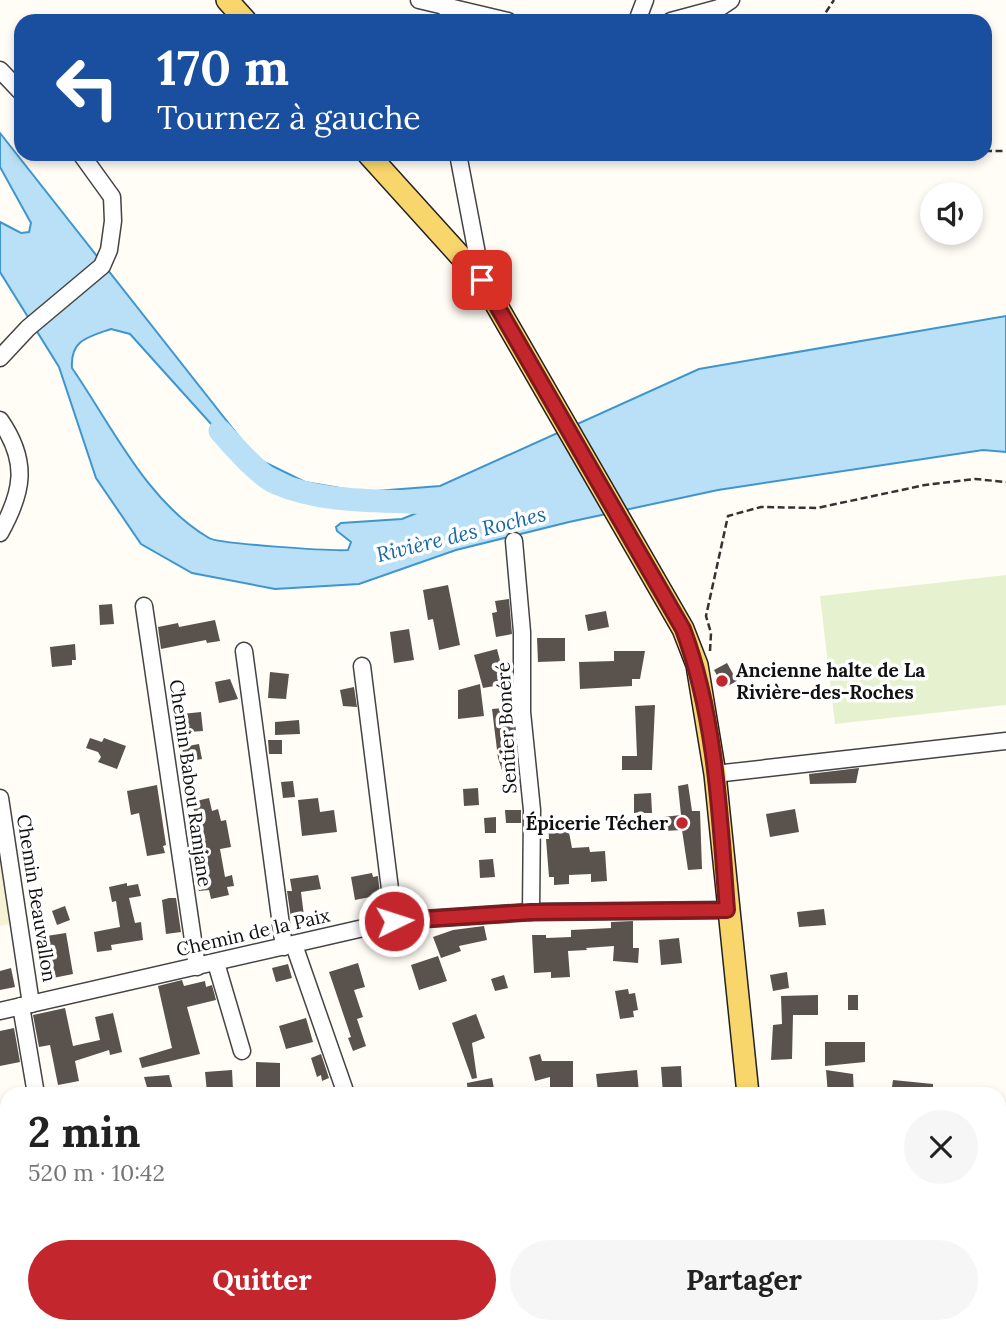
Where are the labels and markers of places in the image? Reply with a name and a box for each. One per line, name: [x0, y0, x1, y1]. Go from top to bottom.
pin: [452, 250, 512, 310]
place label: Ancienne halte de La Rivière-des-Roches: [736, 658, 925, 704]
marker: Ancienne halte de La Rivière-des-Roches: [714, 673, 730, 689]
place label: Épicerie Técher: [526, 811, 668, 835]
marker: Épicerie Técher: [674, 815, 690, 831]

